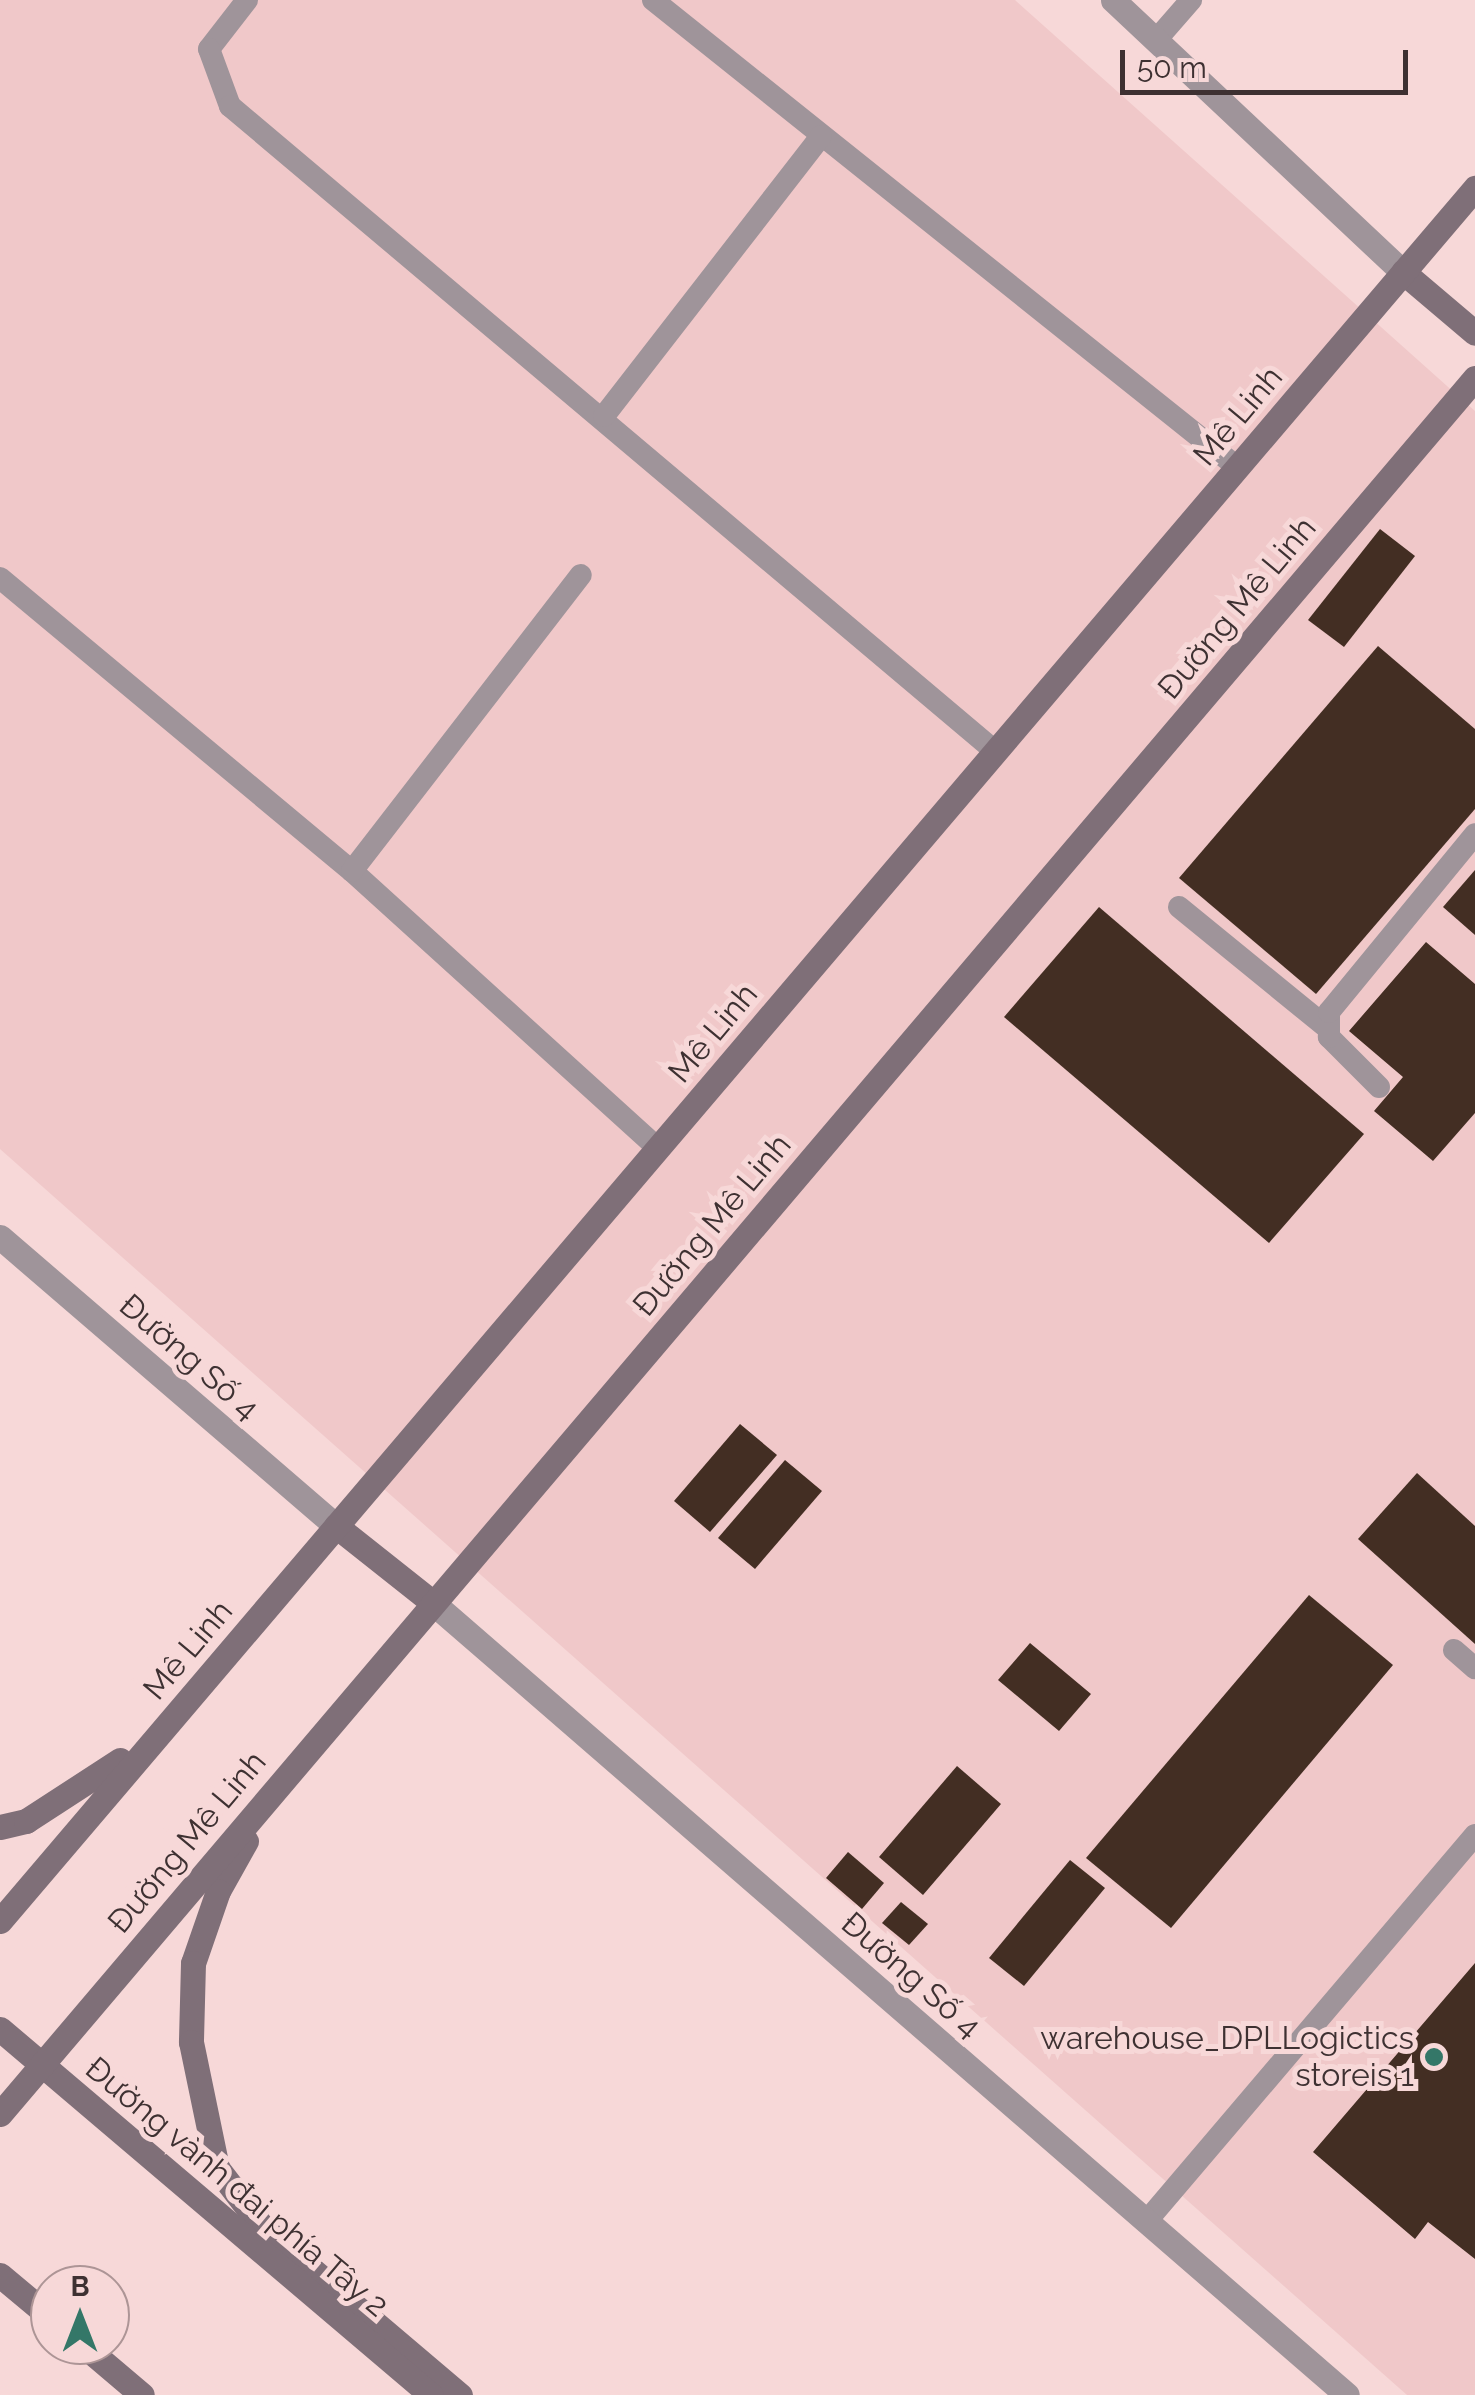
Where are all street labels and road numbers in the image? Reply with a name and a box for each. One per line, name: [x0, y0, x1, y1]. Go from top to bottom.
street label: Mê Linh: [1185, 359, 1291, 473]
street label: Đường Mê Linh: [1150, 509, 1324, 707]
street label: Mê Linh: [660, 976, 766, 1090]
street label: Đường Mê Linh: [625, 1126, 799, 1324]
street label: Đường Số 4: [112, 1286, 266, 1428]
street label: Mê Linh: [135, 1593, 241, 1707]
street label: Đường Mê Linh: [100, 1743, 274, 1941]
street label: Đường Số 4: [834, 1904, 988, 2046]
street label: Đường vành đai phía Tây 2: [77, 2048, 397, 2326]

